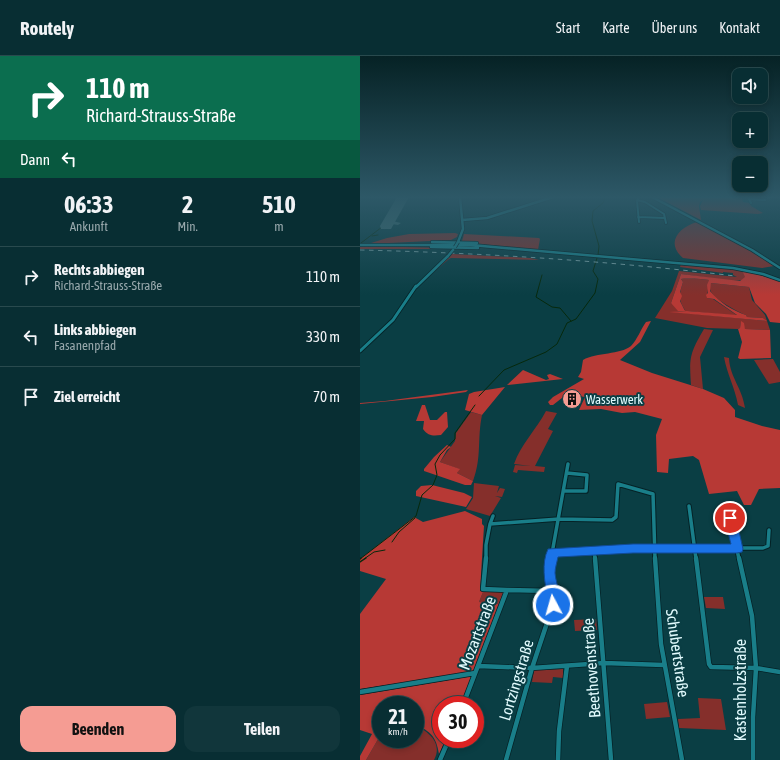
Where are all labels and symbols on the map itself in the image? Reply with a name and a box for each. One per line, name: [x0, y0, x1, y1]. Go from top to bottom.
building icon: Wasserwerk: [561, 388, 583, 410]
place label: Wasserwerk: [586, 392, 643, 407]
pin: [713, 501, 747, 535]
position arrow: [532, 584, 574, 626]
street label: Mozartstraße: [455, 594, 499, 672]
street label: Schubertstraße: [663, 608, 693, 698]
street label: Beethovenstraße: [579, 617, 603, 719]
street label: Lortzingstraße: [495, 637, 538, 723]
street label: Kastenholzstraße: [731, 639, 749, 741]
speed limit sign: 30: [432, 696, 484, 748]

